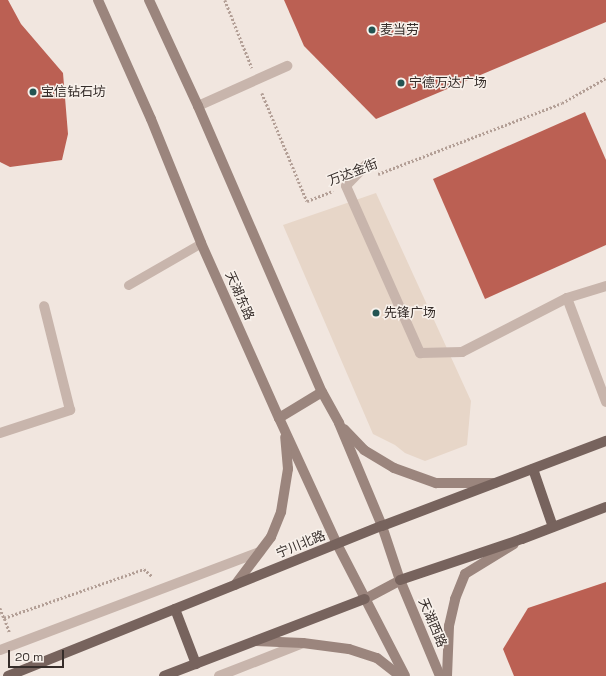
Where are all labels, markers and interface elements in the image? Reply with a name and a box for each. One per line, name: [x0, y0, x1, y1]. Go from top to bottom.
place label: 麦当劳: [380, 22, 419, 38]
marker: 麦当劳: [367, 25, 377, 35]
place label: 宁德万达广场: [409, 75, 487, 91]
marker: 宁德万达广场: [396, 78, 406, 88]
place label: 宝信钻石坊: [41, 84, 106, 100]
marker: 宝信钻石坊: [28, 87, 38, 97]
street label: 万达金街: [326, 156, 380, 190]
street label: 天湖东路: [221, 269, 257, 323]
place label: 先锋广场: [384, 305, 436, 321]
marker: 先锋广场: [371, 308, 381, 318]
street label: 宁川北路: [274, 528, 328, 562]
street label: 天湖西路: [415, 596, 449, 650]
scale bar: [10, 642, 66, 668]
text: 20 m: [15, 649, 43, 665]

